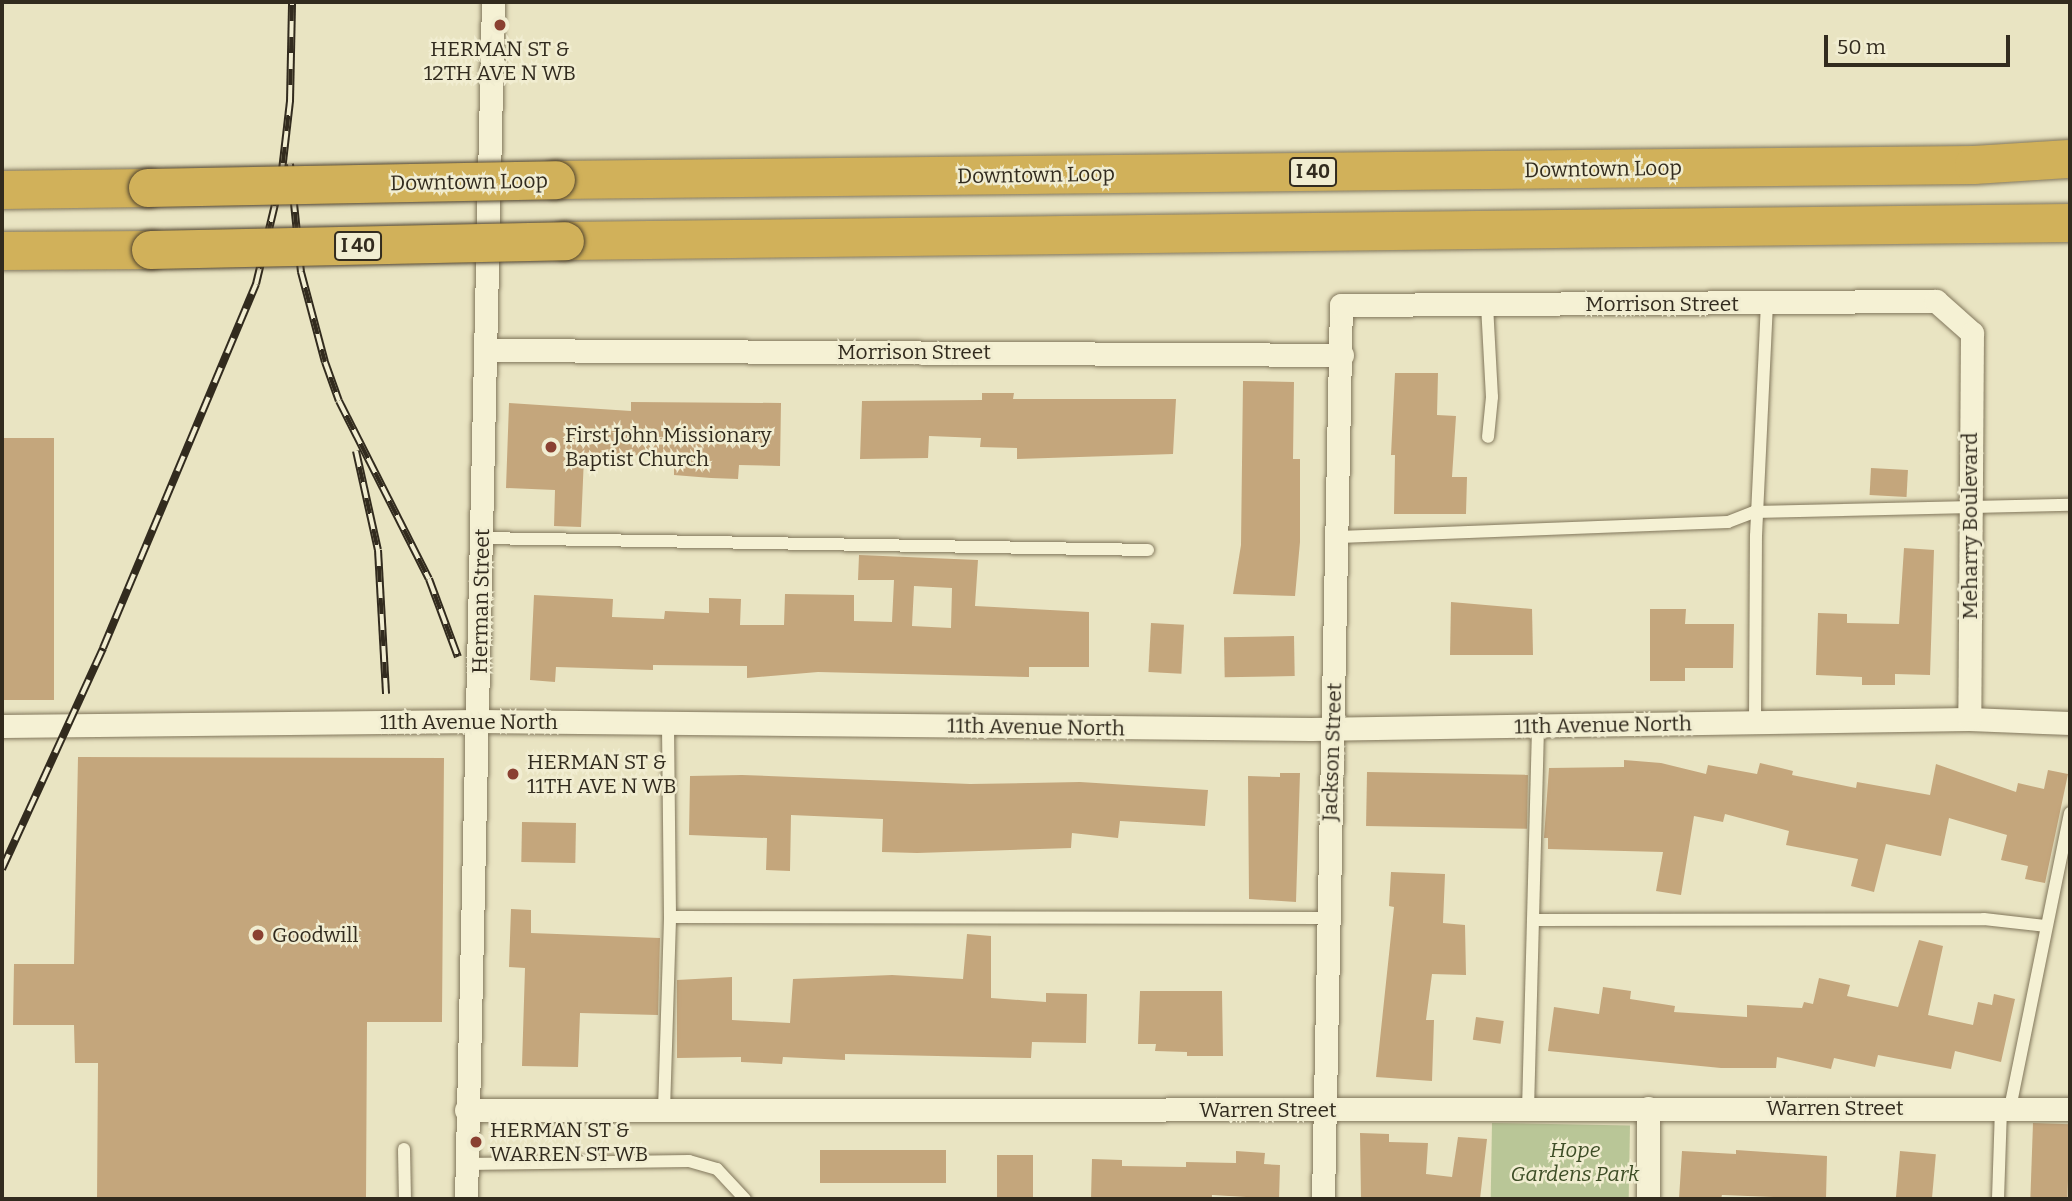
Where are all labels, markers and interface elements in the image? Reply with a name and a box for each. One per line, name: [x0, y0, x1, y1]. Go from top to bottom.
marker: HERMAN ST & 12TH AVE N WB: [492, 17, 508, 33]
scale bar: [1827, 21, 2012, 65]
text: 50 m: [1837, 34, 1886, 60]
place label: HERMAN ST & 12TH AVE N WB: [424, 36, 576, 86]
street label: Downtown Loop: [1524, 155, 1682, 183]
road number: I 40: [1288, 156, 1338, 188]
street label: Downtown Loop: [957, 161, 1115, 189]
street label: Downtown Loop: [390, 168, 548, 196]
road number: I 40: [334, 230, 382, 262]
street label: Morrison Street: [1585, 291, 1739, 317]
street label: Morrison Street: [837, 339, 991, 365]
place label: First John Missionary Baptist Church: [565, 422, 772, 472]
street label: Meharry Boulevard: [1957, 432, 1983, 620]
marker: First John Missionary Baptist Church: [543, 439, 559, 455]
street label: Herman Street: [467, 528, 495, 674]
street label: Jackson Street: [1317, 682, 1347, 822]
street label: 11th Avenue North: [380, 709, 558, 735]
street label: 11th Avenue North: [1514, 711, 1692, 739]
street label: 11th Avenue North: [947, 713, 1125, 741]
place label: HERMAN ST & 11TH AVE N WB: [527, 749, 676, 799]
marker: HERMAN ST & 11TH AVE N WB: [505, 766, 521, 782]
place label: Goodwill: [272, 922, 359, 948]
marker: Goodwill: [250, 927, 266, 943]
street label: Warren Street: [1766, 1095, 1904, 1121]
street label: Warren Street: [1199, 1097, 1337, 1123]
place label: HERMAN ST & WARREN ST WB: [490, 1117, 648, 1167]
marker: HERMAN ST & WARREN ST WB: [468, 1134, 484, 1150]
park label: Hope Gardens Park: [1511, 1137, 1639, 1187]

